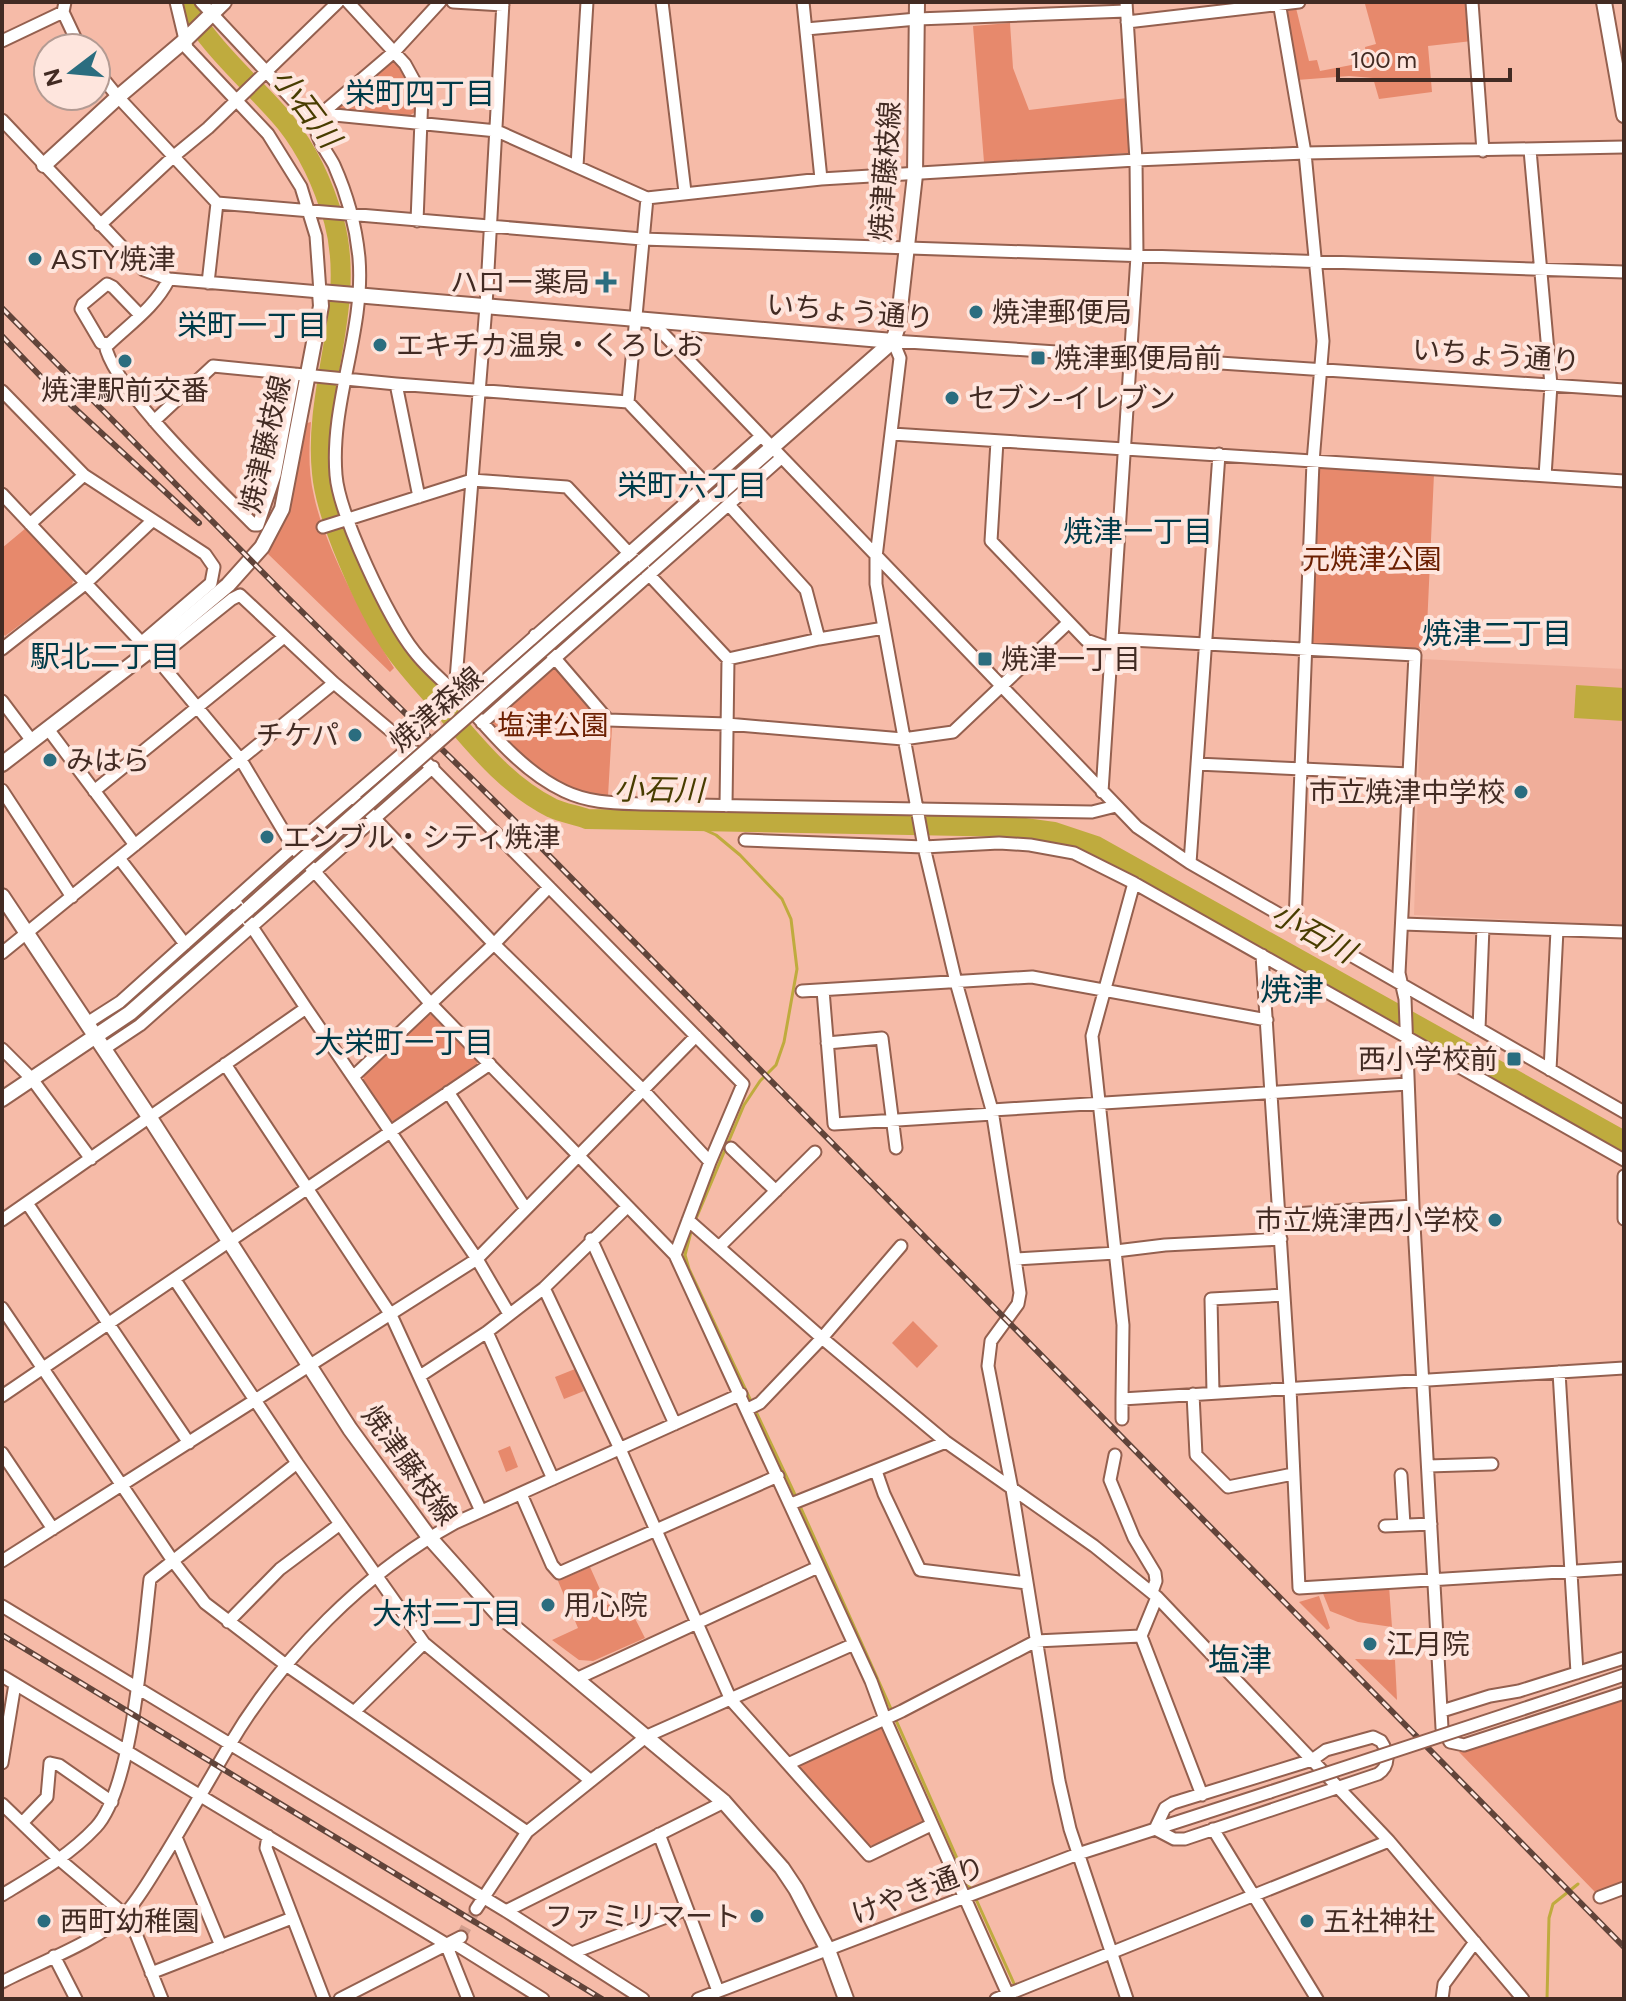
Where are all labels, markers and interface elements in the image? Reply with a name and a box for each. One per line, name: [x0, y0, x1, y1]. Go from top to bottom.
north arrow: [32, 32, 112, 112]
scale bar: [1338, 32, 1510, 82]
text: 100 m: [1350, 45, 1417, 74]
water label: 小石川: [265, 61, 350, 157]
text: N: [38, 65, 69, 89]
district label: 栄町四丁目: [345, 75, 495, 112]
street label: 焼津藤枝線: [863, 100, 907, 242]
place label: ASTY焼津: [51, 242, 176, 276]
marker: ASTY焼津: [26, 250, 44, 268]
place label: ハロー薬局: [450, 265, 590, 299]
marker: ハロー薬局: [597, 273, 615, 291]
street label: いちょう通り: [765, 287, 935, 335]
place label: 焼津郵便局: [992, 295, 1132, 329]
marker: 焼津郵便局: [967, 303, 985, 321]
district label: 栄町一丁目: [177, 307, 327, 344]
place label: エキチカ温泉・くろしお: [396, 328, 704, 362]
street label: いちょう通り: [1411, 332, 1581, 378]
marker: エキチカ温泉・くろしお: [371, 336, 389, 354]
place label: 焼津郵便局前: [1054, 341, 1222, 375]
marker: 焼津郵便局前: [1029, 349, 1047, 367]
marker: 焼津駅前交番: [116, 352, 134, 370]
street label: 焼津藤枝線: [233, 372, 297, 516]
place label: 焼津駅前交番: [41, 373, 209, 407]
place label: セブン-イレブン: [968, 381, 1176, 415]
marker: セブン-イレブン: [943, 389, 961, 407]
district label: 栄町六丁目: [617, 467, 767, 504]
district label: 焼津一丁目: [1063, 513, 1213, 550]
park label: 元焼津公園: [1302, 542, 1442, 576]
district label: 焼津二丁目: [1422, 615, 1572, 652]
district label: 駅北二丁目: [30, 638, 180, 675]
place label: 焼津一丁目: [1001, 642, 1141, 676]
marker: 焼津一丁目: [976, 650, 994, 668]
street label: 焼津森線: [383, 659, 489, 759]
park label: 塩津公園: [497, 708, 609, 742]
place label: チケパ: [256, 718, 339, 752]
marker: チケパ: [346, 726, 364, 744]
place label: みはら: [66, 743, 150, 777]
marker: みはら: [41, 751, 59, 769]
water label: 小石川: [614, 770, 707, 809]
place label: 市立焼津中学校: [1309, 775, 1505, 809]
marker: 市立焼津中学校: [1512, 783, 1530, 801]
place label: エンブル・シティ焼津: [283, 820, 560, 854]
marker: エンブル・シティ焼津: [258, 828, 276, 846]
water label: 小石川: [1265, 895, 1364, 972]
district label: 焼津: [1260, 971, 1324, 1009]
district label: 大栄町一丁目: [314, 1024, 494, 1061]
place label: 西小学校前: [1358, 1042, 1498, 1076]
marker: 西小学校前: [1505, 1050, 1523, 1068]
place label: 市立焼津西小学校: [1255, 1203, 1479, 1237]
marker: 市立焼津西小学校: [1486, 1211, 1504, 1229]
street label: 焼津藤枝線: [355, 1398, 465, 1532]
place label: 用心院: [564, 1588, 648, 1622]
district label: 大村二丁目: [372, 1595, 522, 1632]
marker: 用心院: [539, 1596, 557, 1614]
place label: 江月院: [1386, 1627, 1470, 1661]
marker: 江月院: [1361, 1635, 1379, 1653]
district label: 塩津: [1208, 1641, 1272, 1679]
street label: けやき通り: [847, 1849, 989, 1931]
place label: ファミリマート: [545, 1899, 741, 1933]
place label: 西町幼稚園: [60, 1904, 200, 1938]
place label: 五社神社: [1323, 1904, 1435, 1938]
marker: ファミリマート: [748, 1907, 766, 1925]
marker: 西町幼稚園: [35, 1912, 53, 1930]
marker: 五社神社: [1298, 1912, 1316, 1930]

